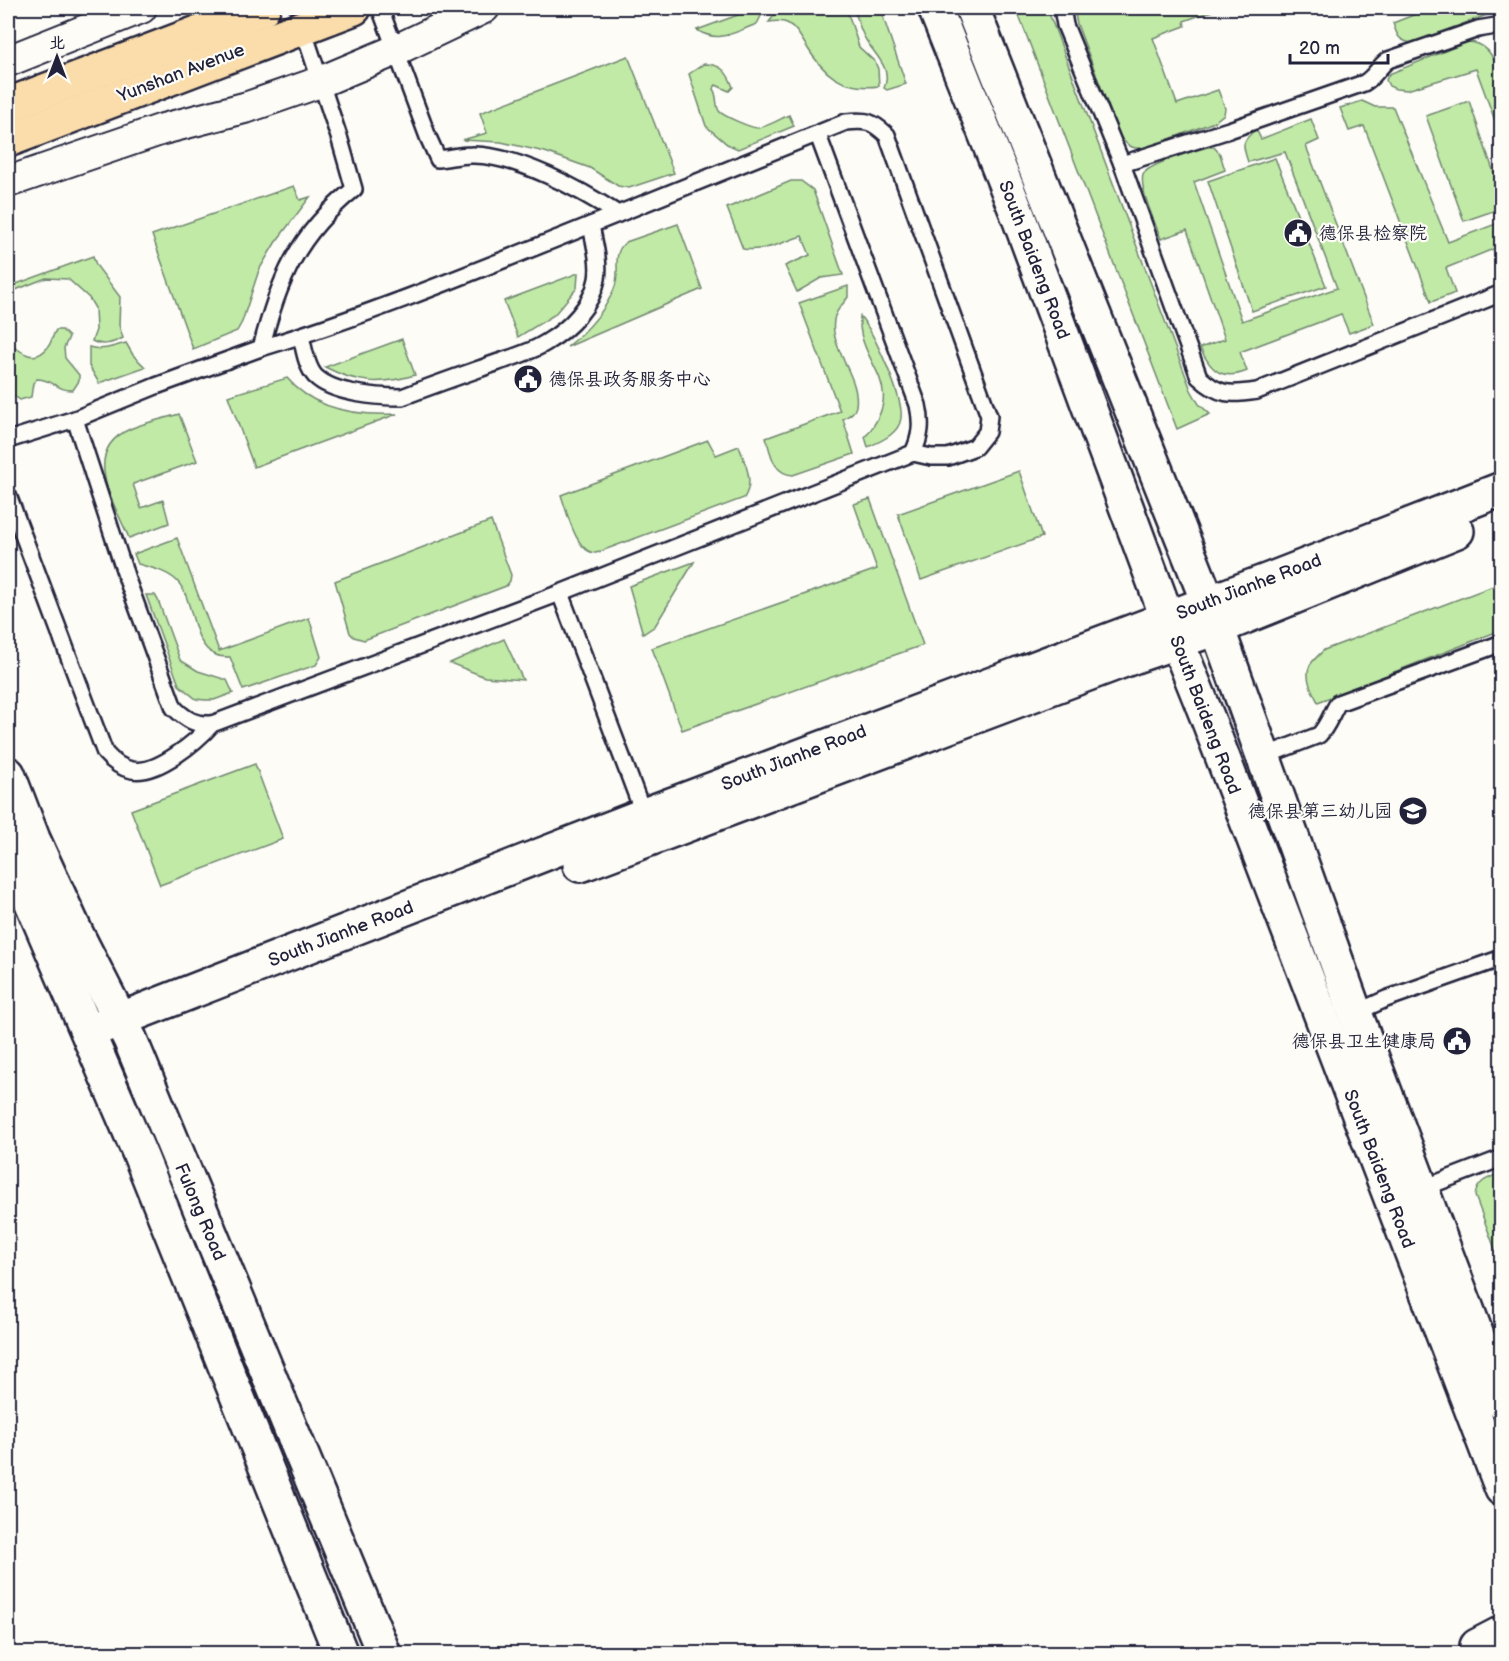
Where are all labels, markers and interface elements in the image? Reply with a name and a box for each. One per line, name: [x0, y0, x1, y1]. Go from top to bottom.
north arrow: [27, 27, 87, 87]
scale bar: [1290, 27, 1388, 65]
text: 北: [49, 34, 65, 53]
text: 20 m: [1299, 38, 1340, 59]
street label: Yunshan Avenue: [114, 39, 248, 107]
street label: South Baideng Road: [994, 178, 1074, 342]
public building icon: 德保县检察院: [1282, 217, 1314, 249]
place label: 德保县检察院: [1319, 223, 1427, 244]
public building icon: 德保县政务服务中心: [512, 363, 544, 395]
place label: 德保县政务服务中心: [549, 369, 711, 390]
street label: South Jianhe Road: [1174, 550, 1324, 624]
street label: South Baideng Road: [1165, 633, 1245, 797]
street label: South Jianhe Road: [719, 721, 869, 795]
school or university icon: 德保县第三幼儿园: [1397, 795, 1429, 827]
place label: 德保县第三幼儿园: [1248, 801, 1392, 822]
street label: South Jianhe Road: [266, 897, 416, 971]
public building icon: 德保县卫生健康局: [1441, 1025, 1473, 1057]
place label: 德保县卫生健康局: [1292, 1031, 1436, 1052]
street label: South Baideng Road: [1339, 1087, 1419, 1251]
street label: Fulong Road: [170, 1160, 230, 1264]

